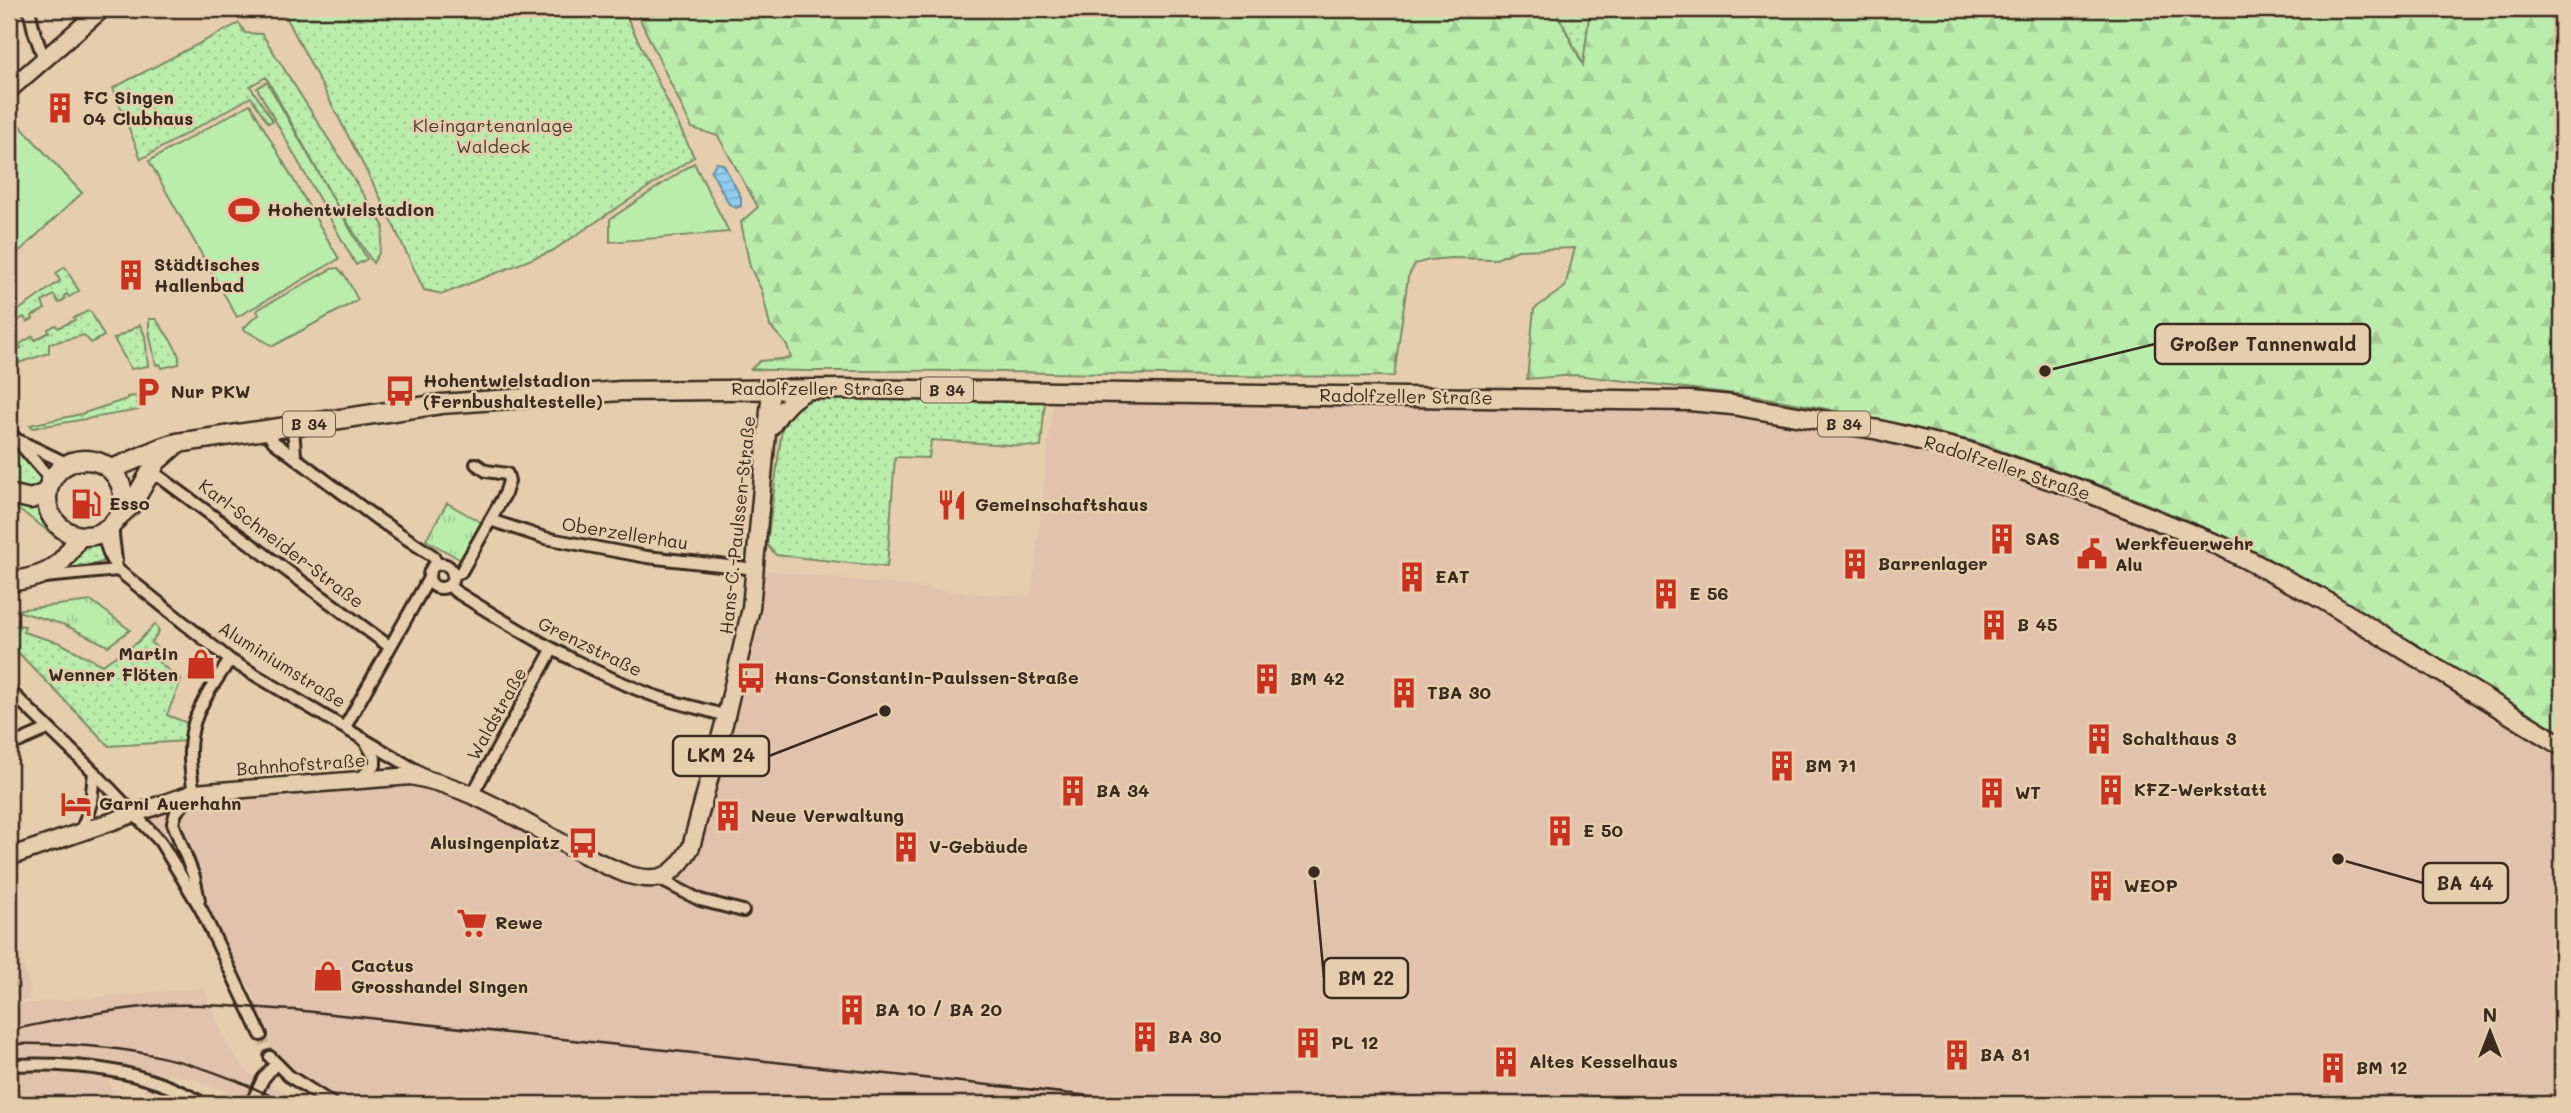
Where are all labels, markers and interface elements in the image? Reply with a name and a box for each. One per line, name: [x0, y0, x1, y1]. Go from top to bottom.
place label: FC Singen 04 Clubhaus: [83, 85, 193, 130]
building icon: FC Singen 04 Clubhaus: [43, 91, 77, 125]
park label: Kleingartenanlage Waldeck: [413, 113, 573, 158]
sports icon: Hohentwielstadion: [227, 193, 261, 227]
place label: Hohentwielstadion: [267, 197, 434, 221]
place label: Städtisches Hallenbad: [154, 252, 260, 297]
building icon: Städtisches Hallenbad: [114, 258, 148, 292]
callout: Großer Tannenwald: [2155, 324, 2370, 364]
text: Großer Tannenwald: [2170, 331, 2356, 356]
place label: Hohentwielstadion (Fernbushaltestelle): [423, 368, 603, 413]
bus stop icon: Hohentwielstadion (Fernbushaltestelle): [383, 374, 417, 408]
parking icon: Nur PKW: [131, 375, 165, 409]
street label: Radolfzeller Straße: [731, 376, 905, 400]
road number: B 34: [921, 378, 973, 402]
place label: Nur PKW: [171, 379, 250, 403]
street label: Radolfzeller Straße: [1319, 382, 1493, 410]
road number: B 34: [283, 412, 335, 436]
road number: B 34: [1818, 412, 1870, 436]
street label: Hans-C.-Paulssen-Straße: [714, 414, 760, 635]
street label: Radolfzeller Straße: [1921, 429, 2093, 505]
street label: Karl-Schneider-Straße: [194, 473, 369, 613]
fuel station icon: Esso: [69, 487, 103, 521]
restaurant icon: Gemeinschaftshaus: [935, 488, 969, 522]
place label: Esso: [109, 491, 150, 515]
place label: Gemeinschaftshaus: [975, 492, 1148, 516]
street label: Oberzellerhau: [560, 511, 690, 555]
building icon: SAS: [1985, 522, 2019, 556]
place label: SAS: [2025, 526, 2060, 550]
place label: Werkfeuerwehr Alu: [2115, 531, 2253, 576]
public building icon: Werkfeuerwehr Alu: [2075, 537, 2109, 571]
building icon: Barrenlager: [1838, 547, 1872, 581]
place label: Barrenlager: [1878, 551, 1988, 575]
building icon: EAT: [1395, 560, 1429, 594]
place label: EAT: [1435, 564, 1470, 588]
building icon: E 56: [1649, 577, 1683, 611]
place label: E 56: [1689, 581, 1729, 605]
building icon: B 45: [1977, 608, 2011, 642]
street label: Grenzstraße: [534, 611, 646, 682]
place label: B 45: [2017, 612, 2058, 636]
street label: Aluminiumstraße: [214, 615, 351, 713]
place label: Martin Wenner Flöten: [48, 641, 178, 686]
shop icon: Martin Wenner Flöten: [184, 647, 218, 681]
bus stop icon: Hans-Constantin-Paulssen-Straße: [734, 661, 768, 695]
building icon: BM 42: [1250, 662, 1284, 696]
street label: Waldstraße: [461, 663, 531, 764]
place label: Hans-Constantin-Paulssen-Straße: [774, 665, 1079, 689]
place label: BM 42: [1290, 666, 1345, 690]
building icon: TBA 30: [1387, 676, 1421, 710]
place label: TBA 30: [1427, 680, 1492, 704]
building icon: Schalthaus 3: [2082, 722, 2116, 756]
place label: Schalthaus 3: [2122, 726, 2237, 750]
callout: LKM 24: [673, 736, 769, 776]
text: LKM 24: [687, 742, 755, 767]
street label: Bahnhofstraße: [235, 748, 367, 781]
building icon: BM 71: [1765, 749, 1799, 783]
place label: BM 71: [1805, 753, 1856, 777]
building icon: KFZ-Werkstatt: [2094, 773, 2128, 807]
building icon: BA 34: [1056, 774, 1090, 808]
building icon: WT: [1975, 776, 2009, 810]
place label: KFZ-Werkstatt: [2134, 777, 2267, 801]
place label: BA 34: [1096, 778, 1149, 802]
place label: WT: [2015, 780, 2041, 804]
hotel icon: Garni Auerhahn: [59, 787, 93, 821]
place label: Garni Auerhahn: [99, 791, 241, 815]
building icon: Neue Verwaltung: [711, 799, 745, 833]
place label: Neue Verwaltung: [751, 803, 904, 827]
building icon: E 50: [1543, 814, 1577, 848]
place label: E 50: [1583, 818, 1624, 842]
bus stop icon: Alusingenplatz: [566, 826, 600, 860]
place label: Alusingenplatz: [430, 830, 560, 854]
building icon: V-Gebäude: [889, 830, 923, 864]
place label: V-Gebäude: [929, 834, 1028, 858]
callout: BA 44: [2423, 863, 2508, 903]
building icon: WEOP: [2084, 869, 2118, 903]
text: BA 44: [2437, 870, 2493, 895]
place label: WEOP: [2124, 873, 2178, 897]
supermarket icon: Rewe: [455, 906, 489, 940]
place label: Rewe: [495, 910, 543, 934]
place label: Cactus Grosshandel Singen: [351, 953, 528, 998]
callout: BM 22: [1324, 958, 1408, 998]
shop icon: Cactus Grosshandel Singen: [311, 959, 345, 993]
text: BM 22: [1338, 965, 1394, 990]
building icon: BA 10 / BA 20: [835, 993, 869, 1027]
place label: BA 10 / BA 20: [875, 997, 1002, 1021]
north arrow: [2456, 998, 2526, 1068]
text: N: [2483, 1002, 2497, 1027]
building icon: BA 30: [1128, 1020, 1162, 1054]
place label: BA 30: [1168, 1024, 1222, 1048]
building icon: PL 12: [1291, 1026, 1325, 1060]
place label: PL 12: [1331, 1030, 1378, 1054]
building icon: BA 81: [1940, 1038, 1974, 1072]
place label: BA 81: [1980, 1042, 2030, 1066]
building icon: Altes Kesselhaus: [1489, 1045, 1523, 1079]
place label: Altes Kesselhaus: [1529, 1049, 1678, 1073]
building icon: BM 12: [2316, 1051, 2350, 1085]
place label: BM 12: [2356, 1055, 2407, 1079]

